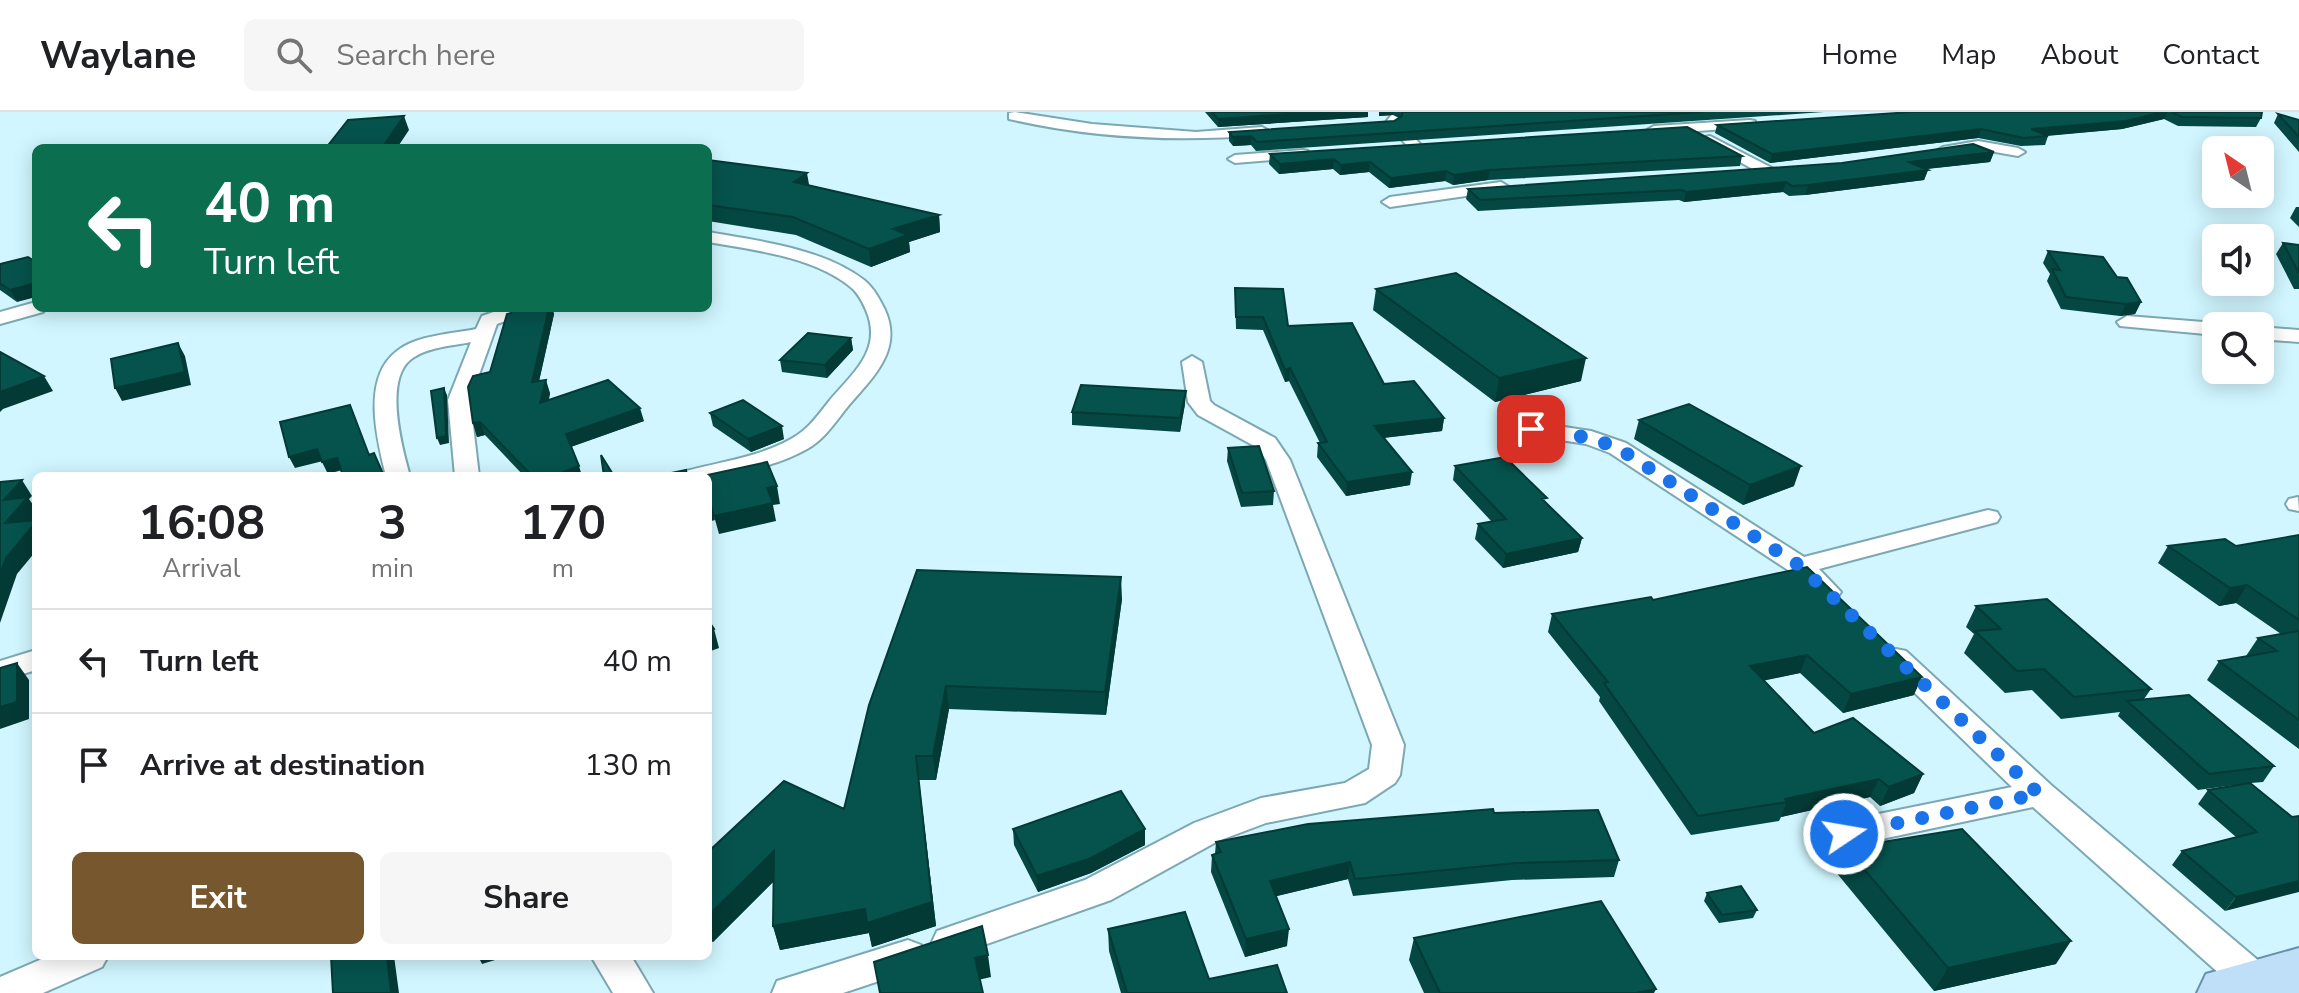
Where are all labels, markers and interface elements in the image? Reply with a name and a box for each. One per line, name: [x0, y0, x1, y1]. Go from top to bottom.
search box: [244, 19, 804, 91]
text: Waylane: [40, 30, 196, 81]
icon: search: [272, 33, 316, 77]
text: Search here: [336, 35, 495, 76]
text: Home: [1822, 36, 1897, 74]
text: Map: [1941, 36, 1996, 74]
text: About: [2040, 36, 2118, 74]
text: Contact: [2162, 36, 2259, 74]
north arrow: [2202, 136, 2274, 208]
map controls: [2202, 136, 2274, 384]
text: 40 m: [204, 165, 335, 242]
icon: left: [72, 176, 176, 280]
button: sound: [2202, 224, 2274, 296]
text: Turn left: [204, 238, 339, 287]
button: search: [2202, 312, 2274, 384]
pin: [1497, 395, 1565, 463]
icon: arrive: [1509, 407, 1553, 451]
text: 16:08: [138, 490, 265, 556]
text: 3: [378, 490, 407, 556]
text: 170: [520, 490, 606, 556]
text: Arrival: [162, 551, 241, 586]
text: min: [371, 551, 414, 586]
text: m: [552, 551, 574, 586]
icon: left: [72, 639, 116, 683]
text: Turn left: [140, 641, 258, 682]
text: 40 m: [603, 641, 672, 682]
icon: arrive: [72, 743, 116, 787]
text: Arrive at destination: [140, 745, 425, 786]
text: 130 m: [585, 745, 672, 786]
position arrow: [1802, 792, 1886, 876]
button: Exit: [72, 852, 364, 944]
button: Share: [380, 852, 672, 944]

